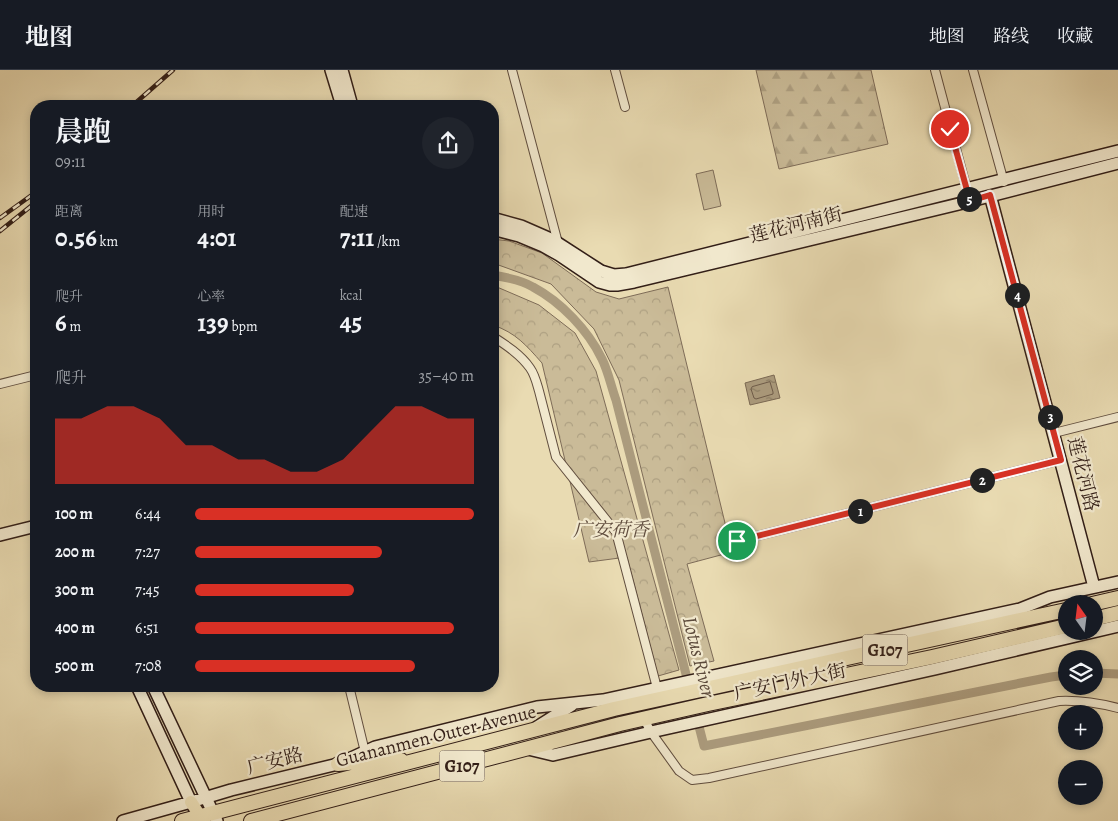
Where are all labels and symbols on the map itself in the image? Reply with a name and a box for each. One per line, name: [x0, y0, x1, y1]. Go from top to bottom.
pin: [929, 108, 971, 150]
pin: 5: [956, 186, 982, 212]
street label: 莲花河南街: [747, 201, 845, 249]
pin: 4: [1004, 282, 1030, 308]
pin: 3: [1038, 404, 1062, 430]
street label: 莲花河路: [1061, 434, 1105, 514]
pin: 2: [970, 468, 994, 492]
pin: 1: [848, 498, 872, 524]
park label: 广安荷香: [573, 517, 651, 543]
pin: [716, 520, 758, 562]
north arrow: [1058, 595, 1102, 640]
water label: Lotus River: [676, 614, 722, 701]
road number: G107: [862, 634, 908, 666]
street label: 广安门外大街: [732, 657, 848, 707]
street label: Guananmen Outer Avenue: [333, 699, 539, 773]
street label: 广安路: [244, 741, 306, 781]
road number: G107: [440, 750, 484, 781]

